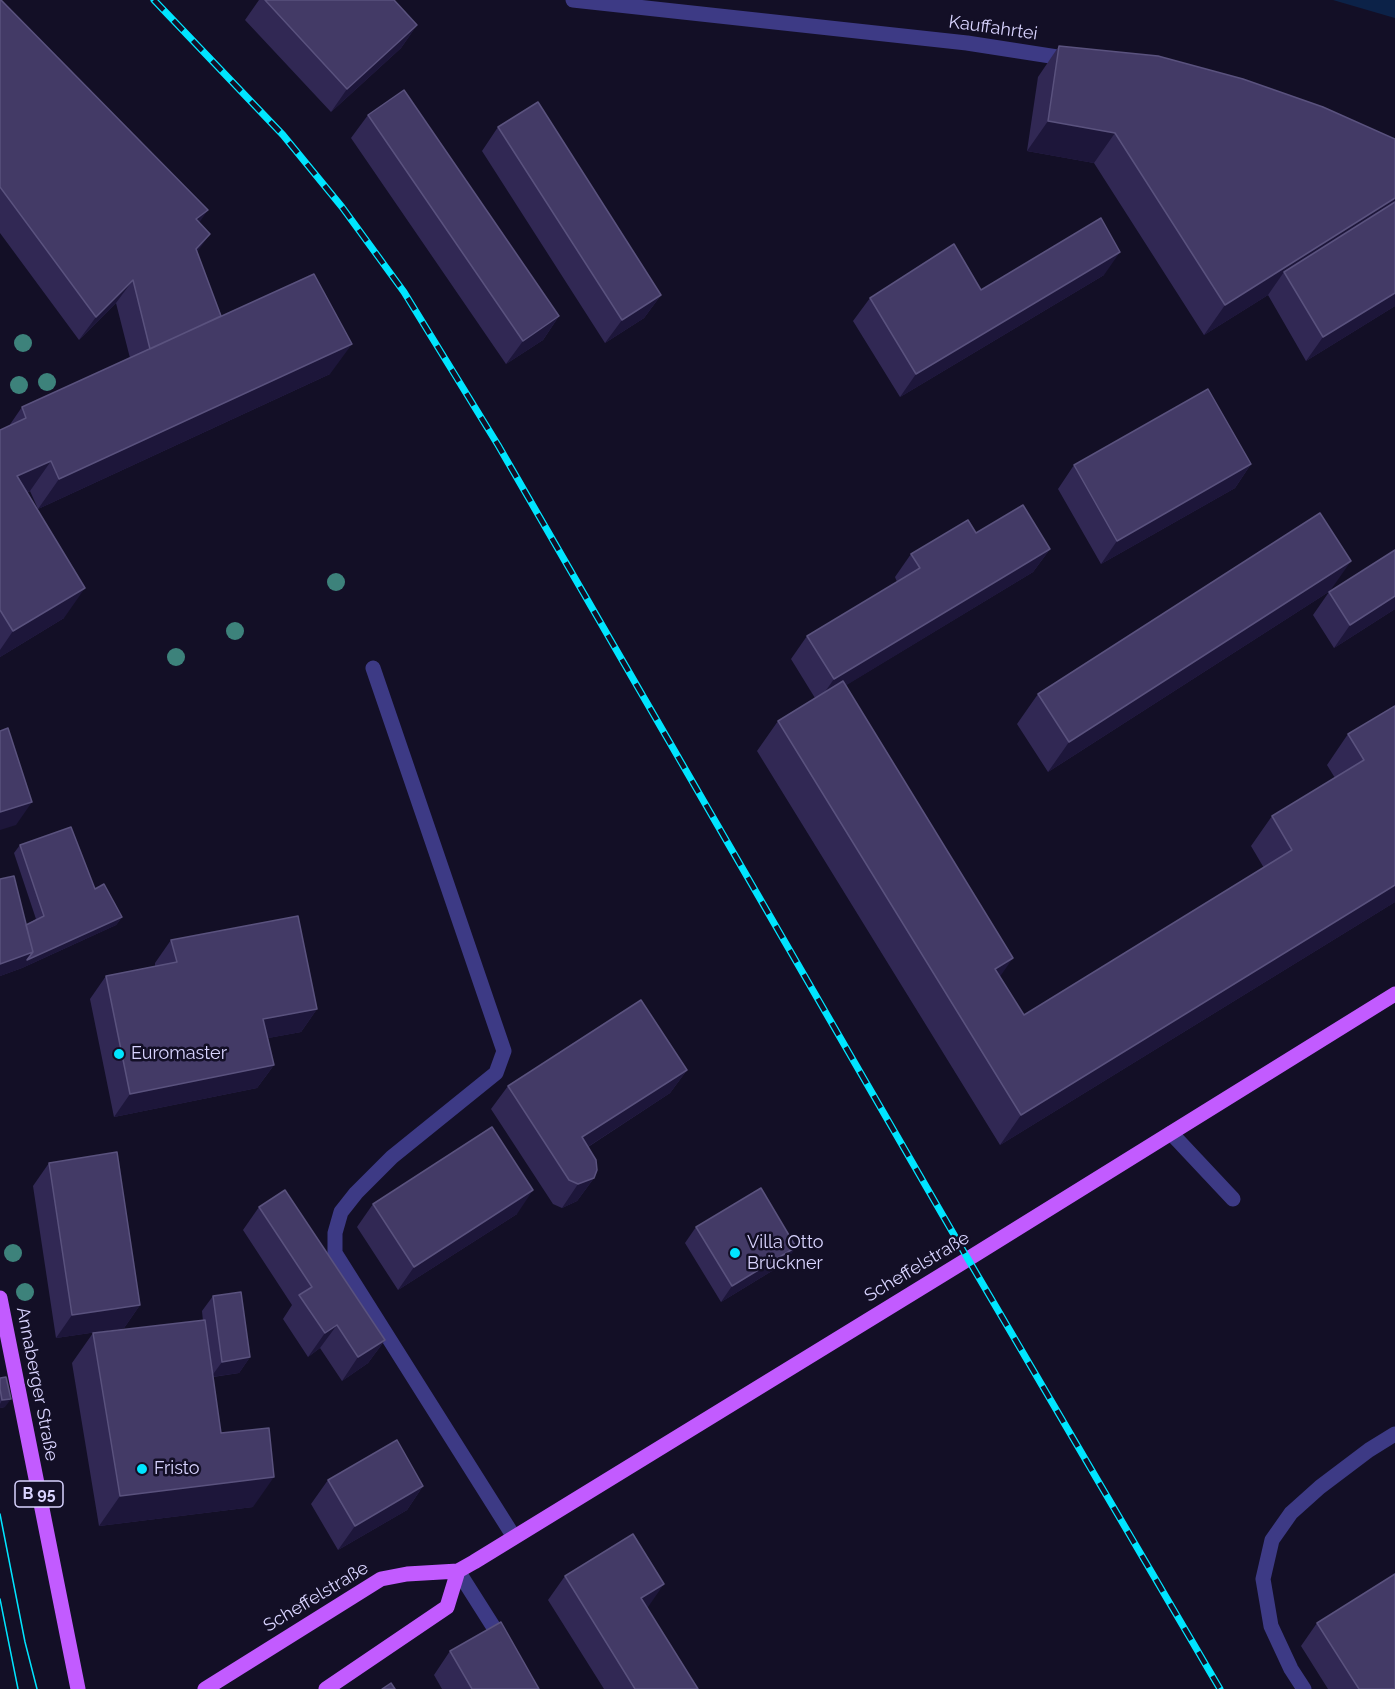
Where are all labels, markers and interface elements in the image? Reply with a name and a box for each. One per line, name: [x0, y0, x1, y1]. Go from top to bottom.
street label: Kauffahrtei: [947, 11, 1039, 45]
place label: Euromaster: [131, 1043, 227, 1065]
marker: Euromaster: [112, 1047, 126, 1061]
street label: Scheffelstraße: [861, 1227, 973, 1307]
place label: Villa Otto Brückner: [747, 1232, 823, 1274]
marker: Villa Otto Brückner: [728, 1246, 742, 1260]
street label: Annaberger Straße: [11, 1305, 63, 1463]
place label: Fristo: [154, 1458, 199, 1480]
marker: Fristo: [135, 1462, 149, 1476]
road number: B 95: [15, 1481, 63, 1507]
street label: Scheffelstraße: [260, 1557, 372, 1637]

